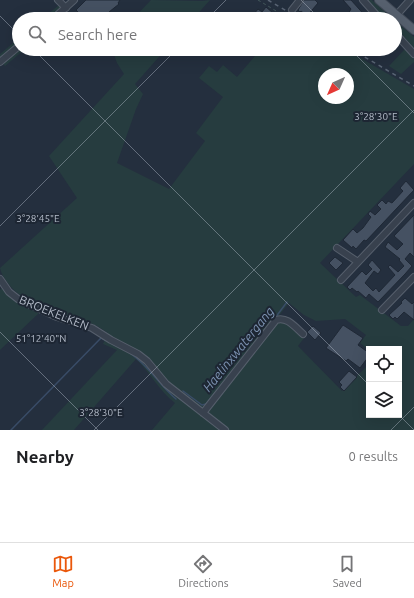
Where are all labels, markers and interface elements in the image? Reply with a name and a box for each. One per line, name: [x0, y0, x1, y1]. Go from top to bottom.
search box: [12, 12, 402, 56]
icon: search: [26, 23, 48, 45]
text: Search here: [58, 26, 137, 43]
north arrow: [318, 68, 354, 104]
text: 3°28'30"E: [354, 111, 398, 122]
text: 3°28'45"E: [16, 213, 60, 224]
street label: BROEKELKEN: [17, 293, 91, 332]
water label: Haelinxwatergang: [200, 304, 276, 394]
text: 51°12'40"N: [16, 333, 66, 344]
map controls: [366, 346, 402, 418]
button: locate: [366, 346, 402, 382]
button: layers: [366, 382, 402, 418]
text: 3°28'30"E: [79, 407, 123, 418]
text: Nearby: [16, 447, 74, 466]
text: 0 results: [348, 449, 398, 463]
tab: Map: [52, 553, 74, 589]
tab: Directions: [178, 553, 228, 589]
tab: Saved: [333, 553, 362, 589]

